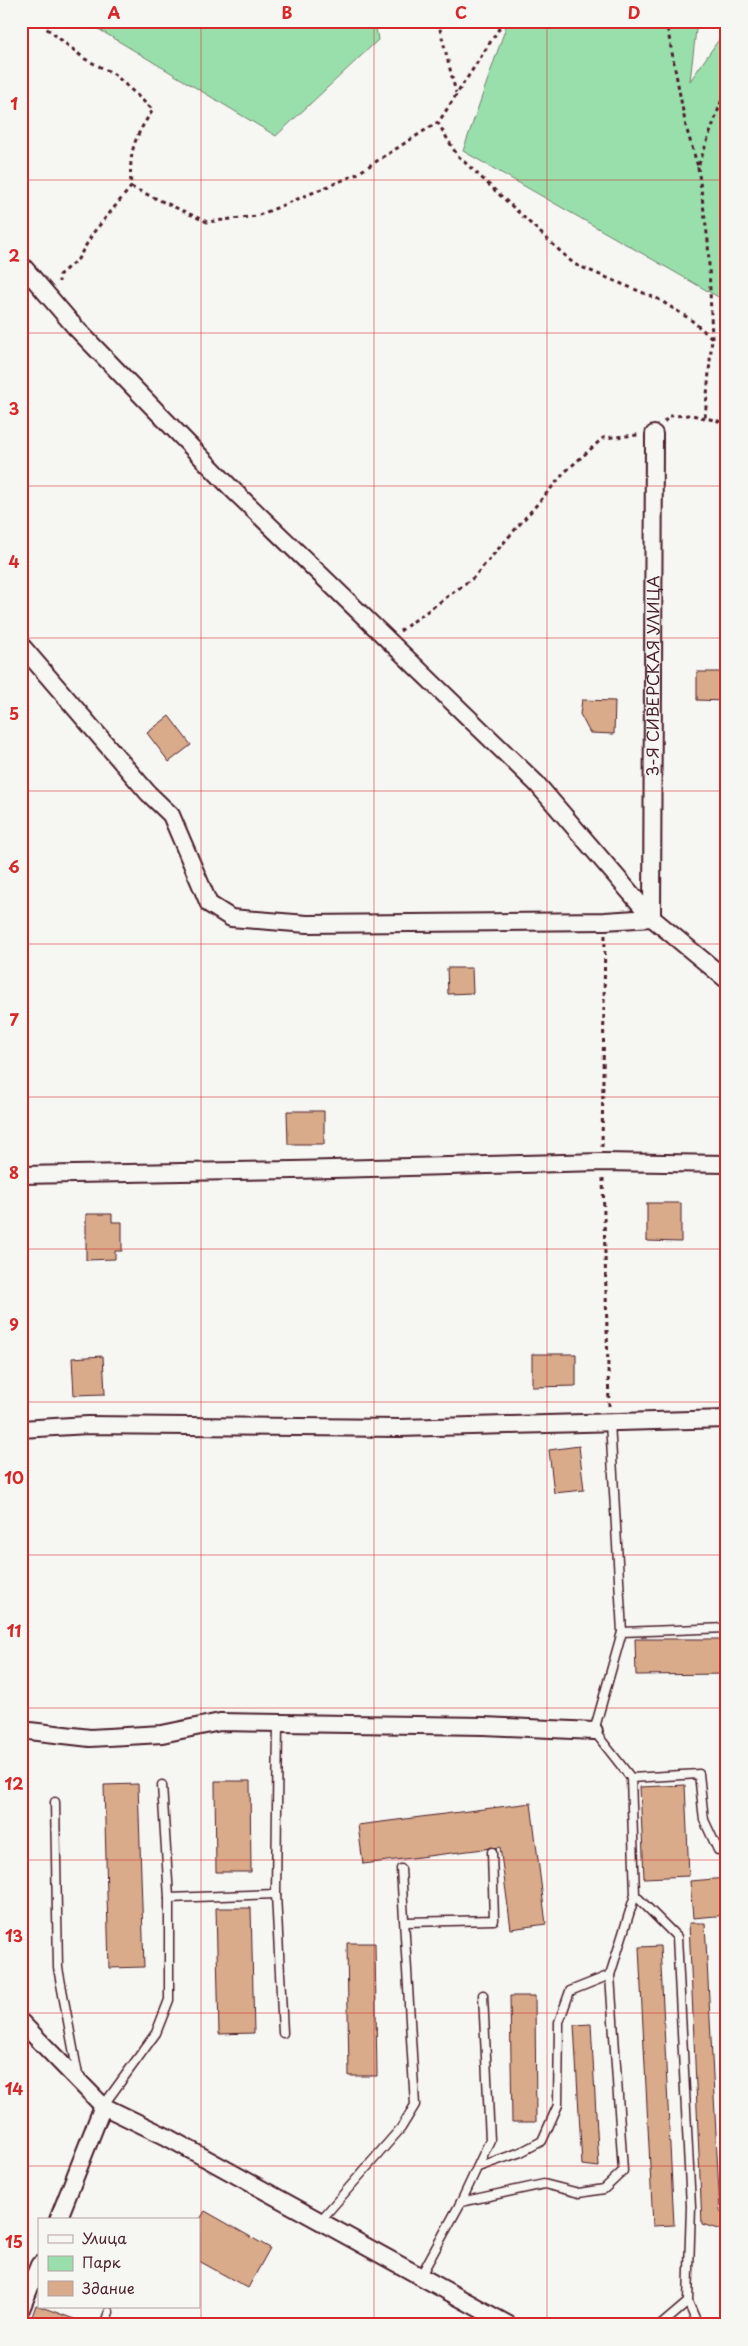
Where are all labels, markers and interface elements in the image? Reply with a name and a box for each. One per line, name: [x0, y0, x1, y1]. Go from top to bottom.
text: A: [108, 0, 121, 24]
text: B: [282, 0, 293, 24]
text: C: [455, 0, 467, 24]
text: D: [628, 0, 640, 24]
text: 1: [10, 91, 18, 115]
text: 2: [8, 243, 20, 267]
text: 3: [9, 396, 19, 420]
text: 4: [9, 549, 20, 573]
street label: 3-Я СИВЕРСКАЯ УЛИЦА: [640, 575, 664, 777]
text: 5: [9, 701, 19, 725]
text: 6: [8, 854, 20, 878]
text: 7: [9, 1007, 19, 1031]
text: 8: [9, 1160, 19, 1184]
text: 9: [9, 1312, 19, 1336]
text: 10: [4, 1465, 24, 1489]
text: 11: [7, 1618, 21, 1642]
text: 12: [5, 1771, 23, 1795]
text: 13: [5, 1923, 23, 1947]
text: 14: [5, 2076, 23, 2100]
legend: [38, 2218, 200, 2308]
text: Улица: [82, 2226, 127, 2249]
text: 15: [5, 2229, 23, 2253]
text: Парк: [82, 2250, 121, 2273]
text: Здание: [82, 2276, 135, 2299]

